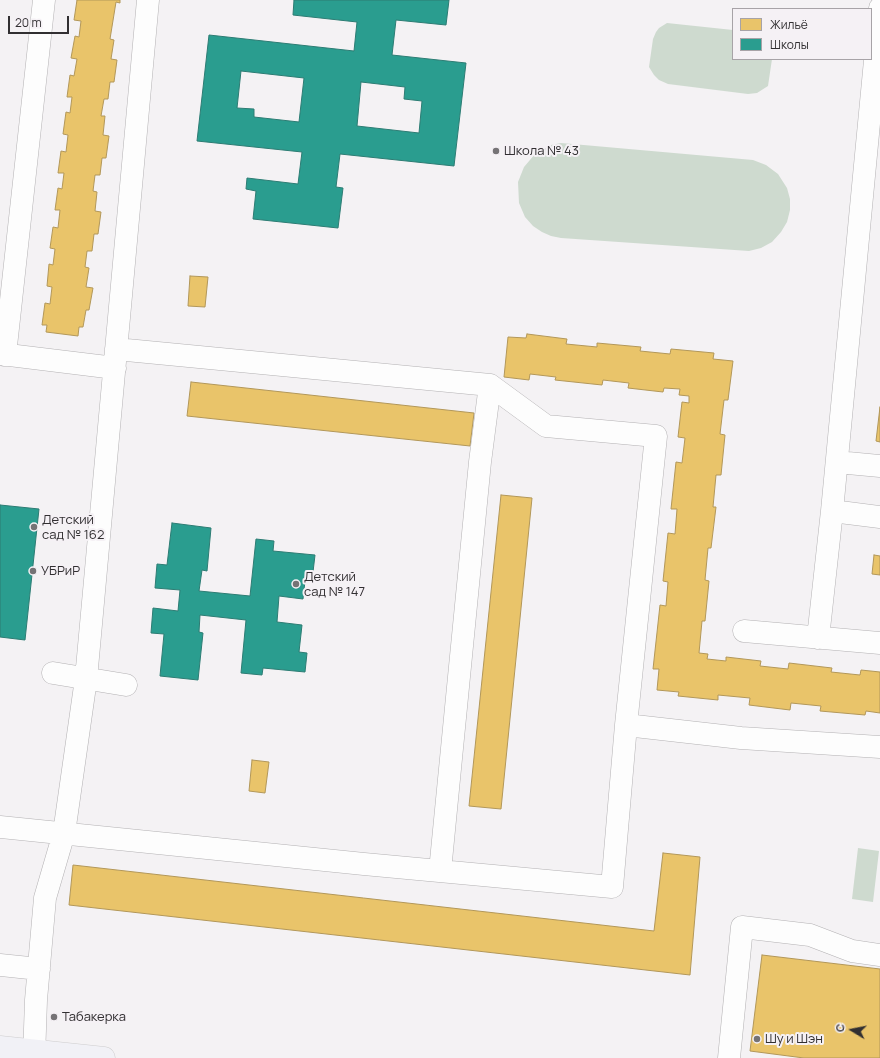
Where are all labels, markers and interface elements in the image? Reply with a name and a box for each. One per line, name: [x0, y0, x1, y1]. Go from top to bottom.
scale bar: [10, 8, 71, 34]
legend: [732, 8, 872, 60]
text: 20 m: [15, 14, 42, 31]
text: Жильё: [770, 16, 808, 33]
text: Школы: [770, 36, 809, 53]
place label: Школа № 43: [504, 143, 579, 159]
marker: Школа № 43: [491, 146, 501, 156]
place label: Детский сад № 162: [42, 512, 104, 543]
marker: Детский сад № 162: [29, 522, 39, 532]
place label: УБРиР: [41, 563, 80, 579]
marker: УБРиР: [28, 566, 38, 576]
place label: Детский сад № 147: [304, 569, 365, 600]
marker: Детский сад № 147: [291, 579, 301, 589]
place label: Табакерка: [62, 1009, 126, 1025]
north arrow: [832, 1010, 872, 1050]
marker: Табакерка: [49, 1012, 59, 1022]
text: С: [832, 1023, 848, 1033]
place label: Шу и Шэн: [765, 1031, 823, 1047]
marker: Шу и Шэн: [752, 1034, 762, 1044]

